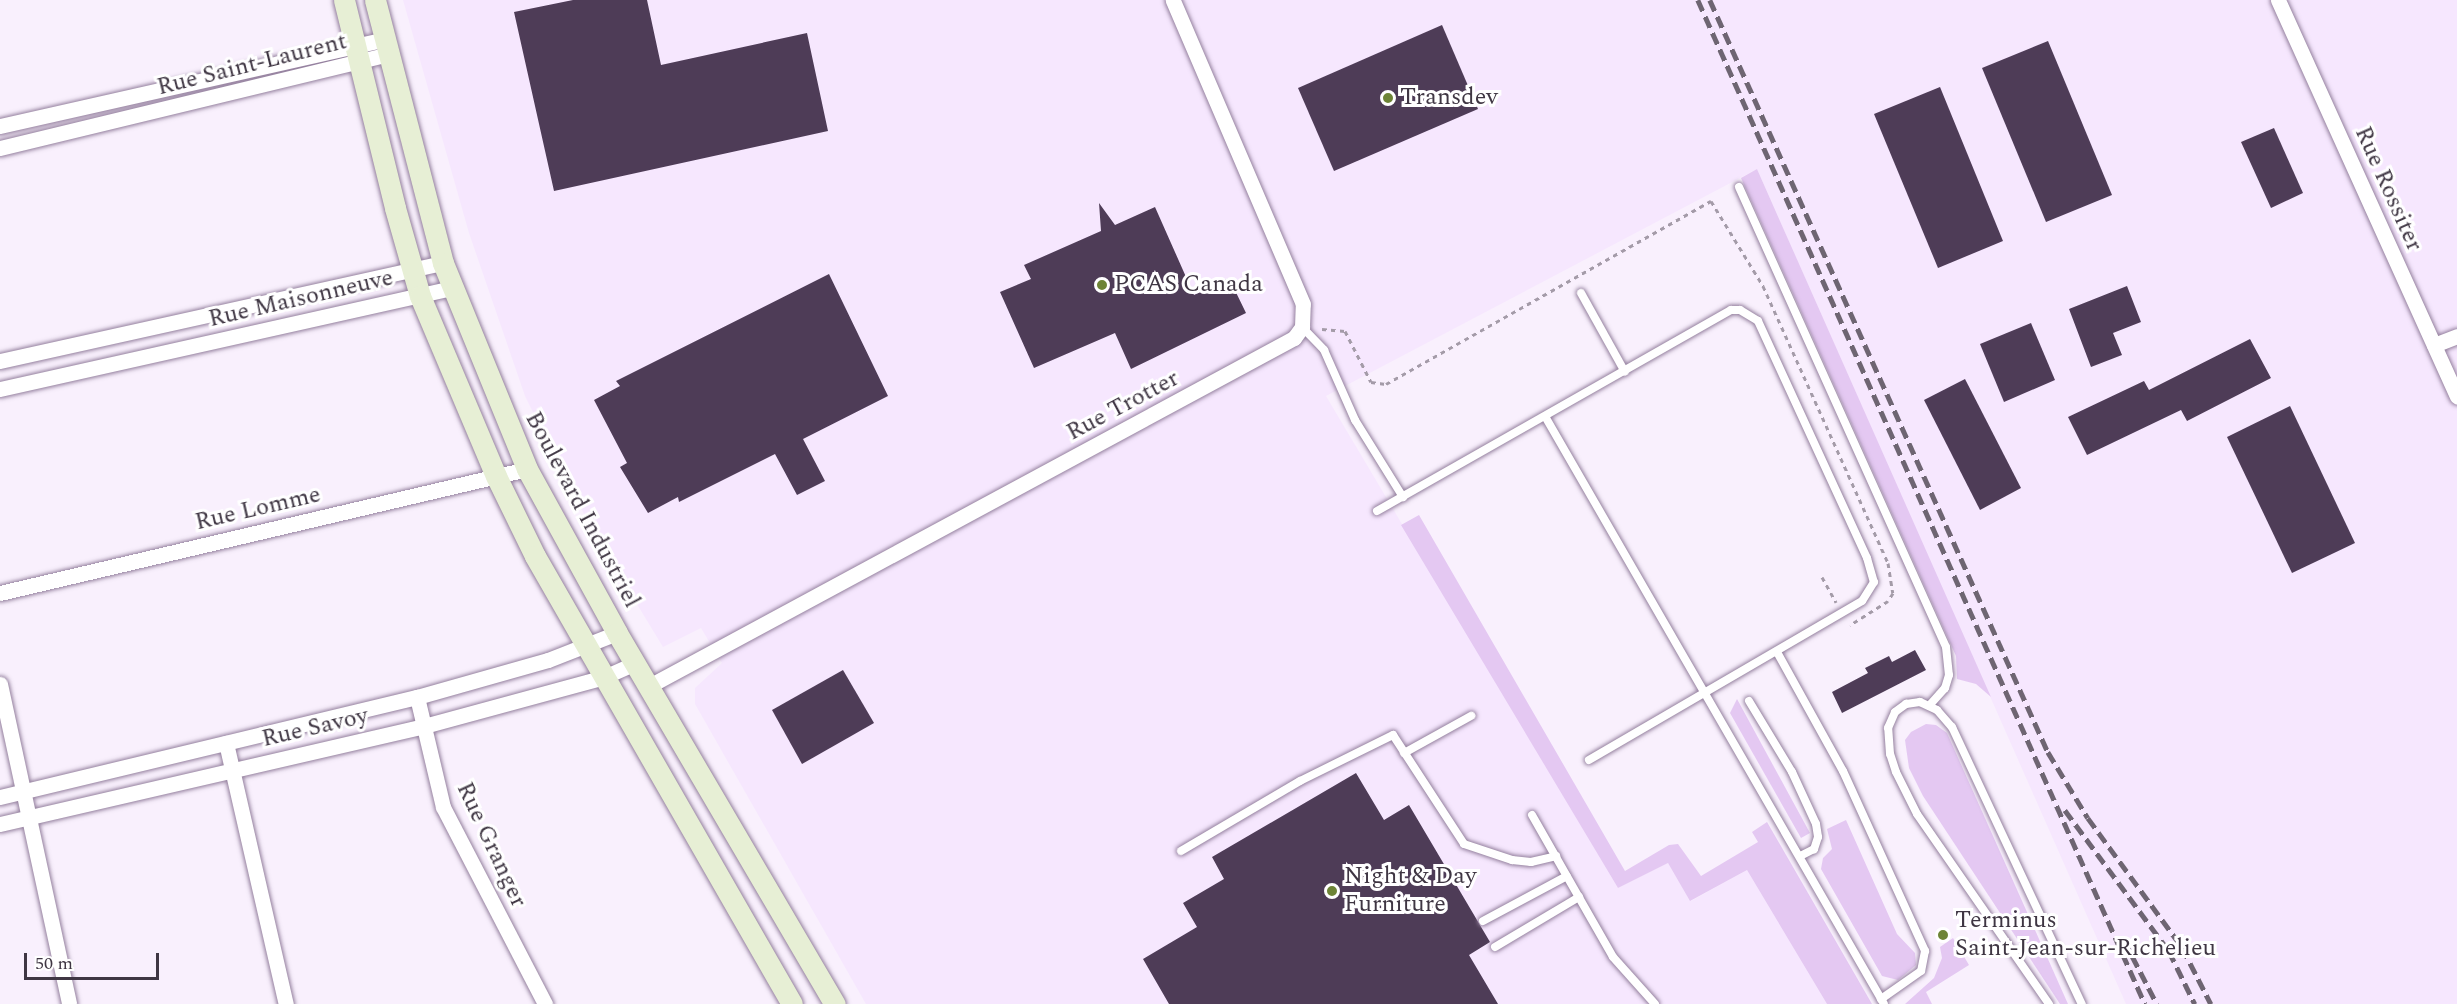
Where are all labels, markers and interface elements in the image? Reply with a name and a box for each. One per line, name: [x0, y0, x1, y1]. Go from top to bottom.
street label: Rue Saint-Laurent: [154, 28, 350, 102]
place label: Transdev: [1400, 84, 1498, 112]
marker: Transdev: [1381, 91, 1395, 105]
street label: Rue Rossiter: [2348, 122, 2428, 256]
street label: Rue Maisonneuve: [206, 264, 396, 334]
place label: PCAS Canada: [1114, 271, 1263, 299]
marker: PCAS Canada: [1095, 278, 1109, 292]
street label: Rue Trotter: [1062, 364, 1184, 448]
street label: Boulevard Industriel: [518, 407, 646, 613]
street label: Rue Lomme: [192, 481, 324, 537]
street label: Rue Savoy: [259, 702, 371, 754]
street label: Rue Granger: [449, 778, 533, 912]
place label: Night & Day Furniture: [1344, 863, 1476, 919]
marker: Night & Day Furniture: [1325, 884, 1339, 898]
place label: Terminus Saint-Jean-sur-Richelieu: [1955, 907, 2216, 963]
marker: Terminus Saint-Jean-sur-Richelieu: [1936, 928, 1950, 942]
scale bar: [27, 941, 162, 979]
text: 50 m: [35, 950, 73, 977]

